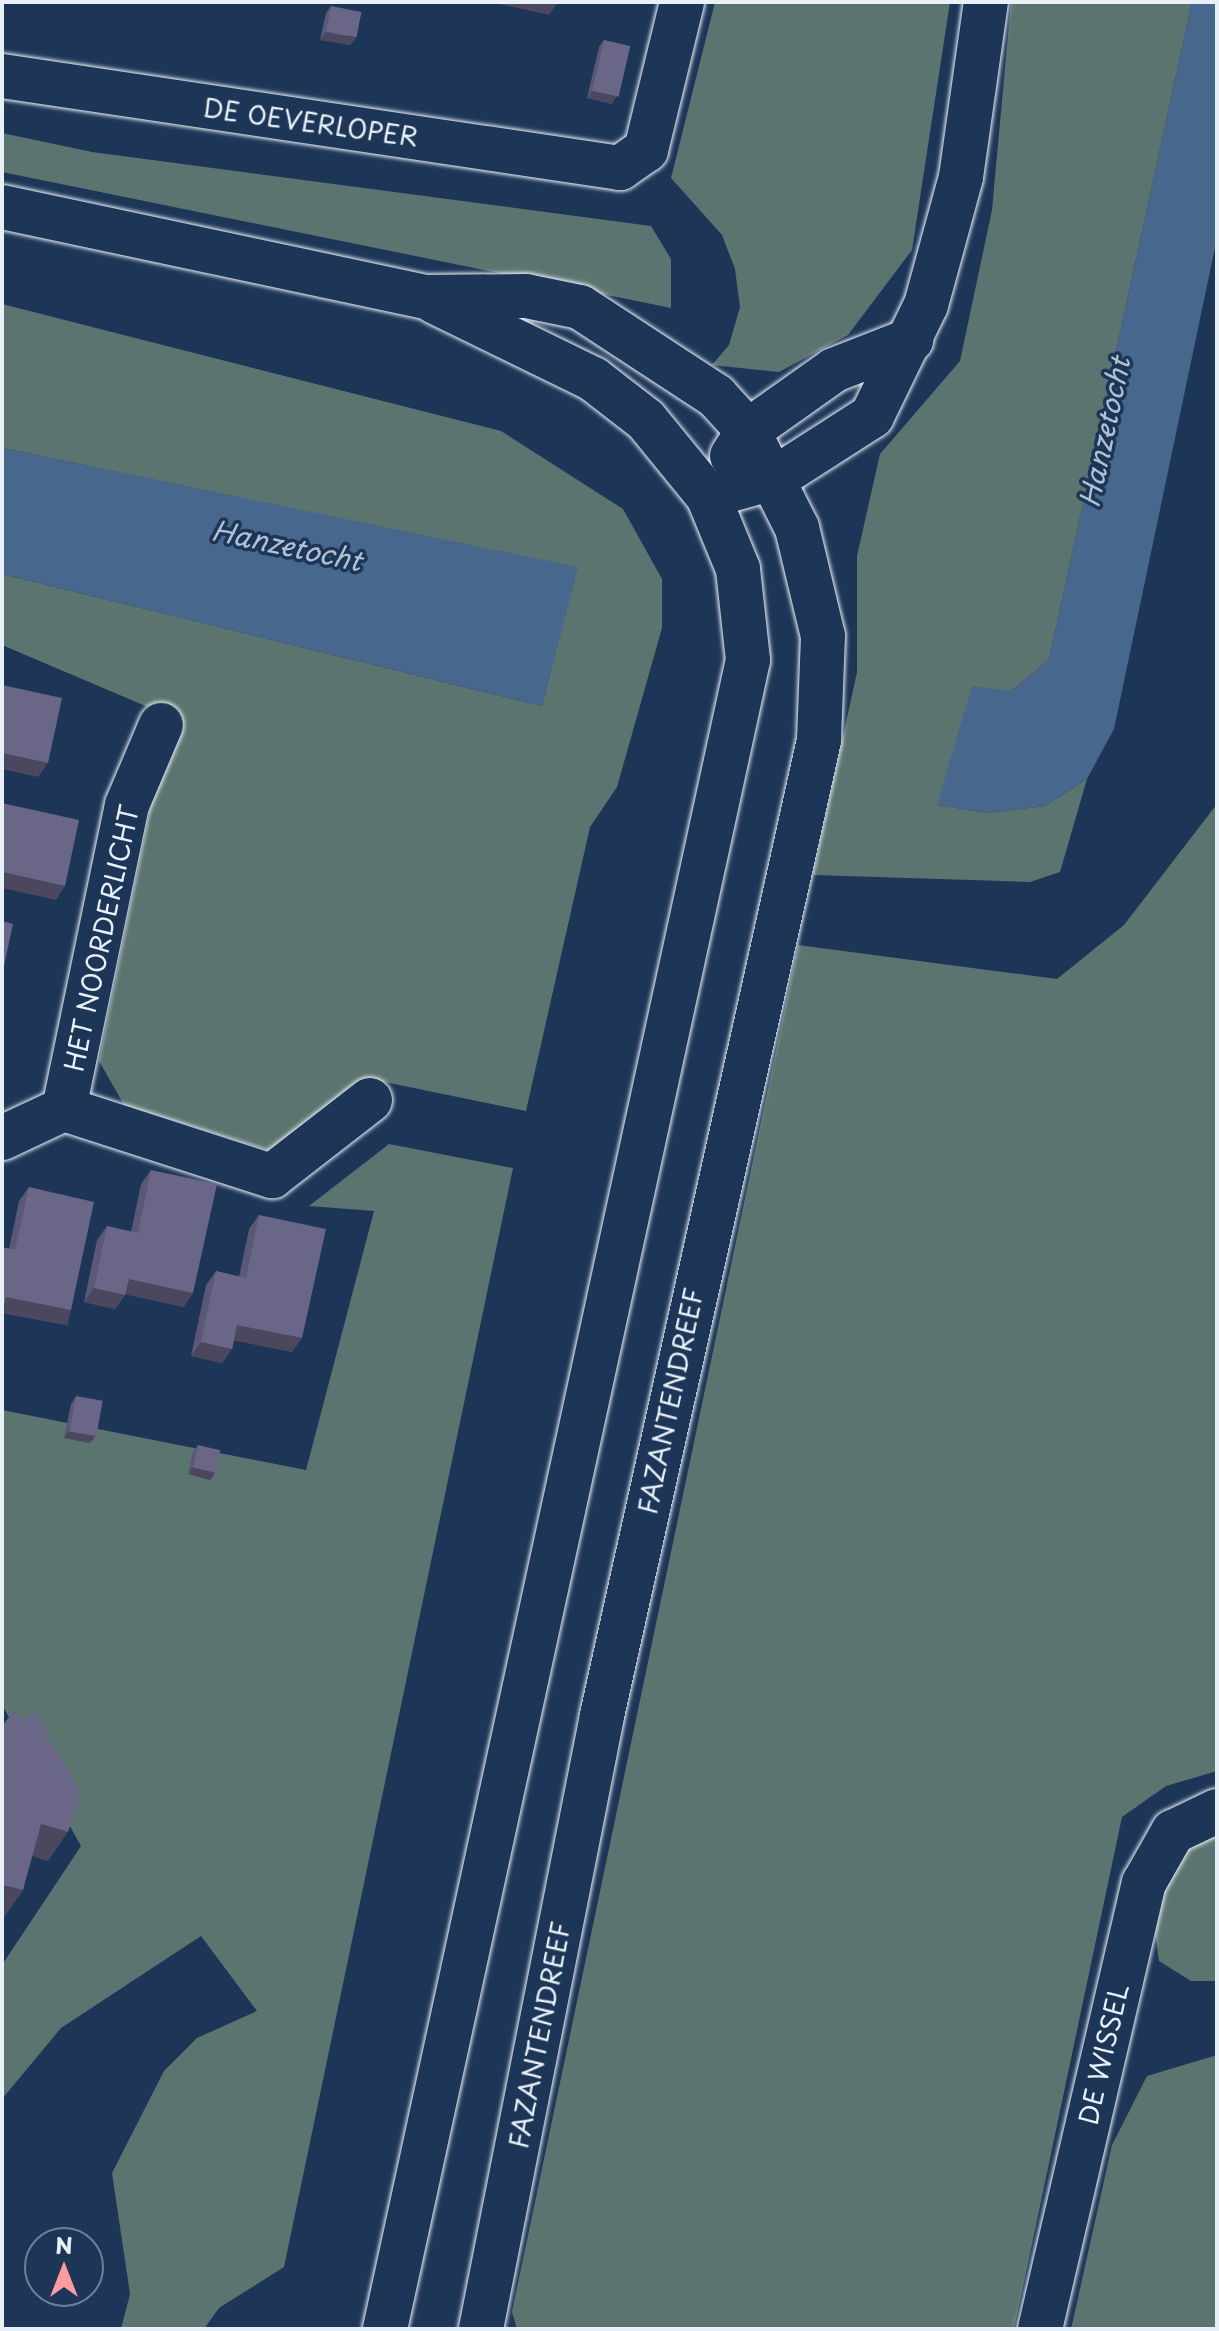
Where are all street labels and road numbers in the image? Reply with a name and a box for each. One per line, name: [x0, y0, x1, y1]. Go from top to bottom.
street label: DE OEVERLOPER: [201, 91, 421, 153]
street label: HET NOORDERLICHT: [57, 801, 145, 1075]
street label: FAZANTENDREEF: [631, 1285, 709, 1517]
street label: FAZANTENDREEF: [502, 1919, 576, 2151]
street label: DE WISSEL: [1071, 1980, 1135, 2128]

